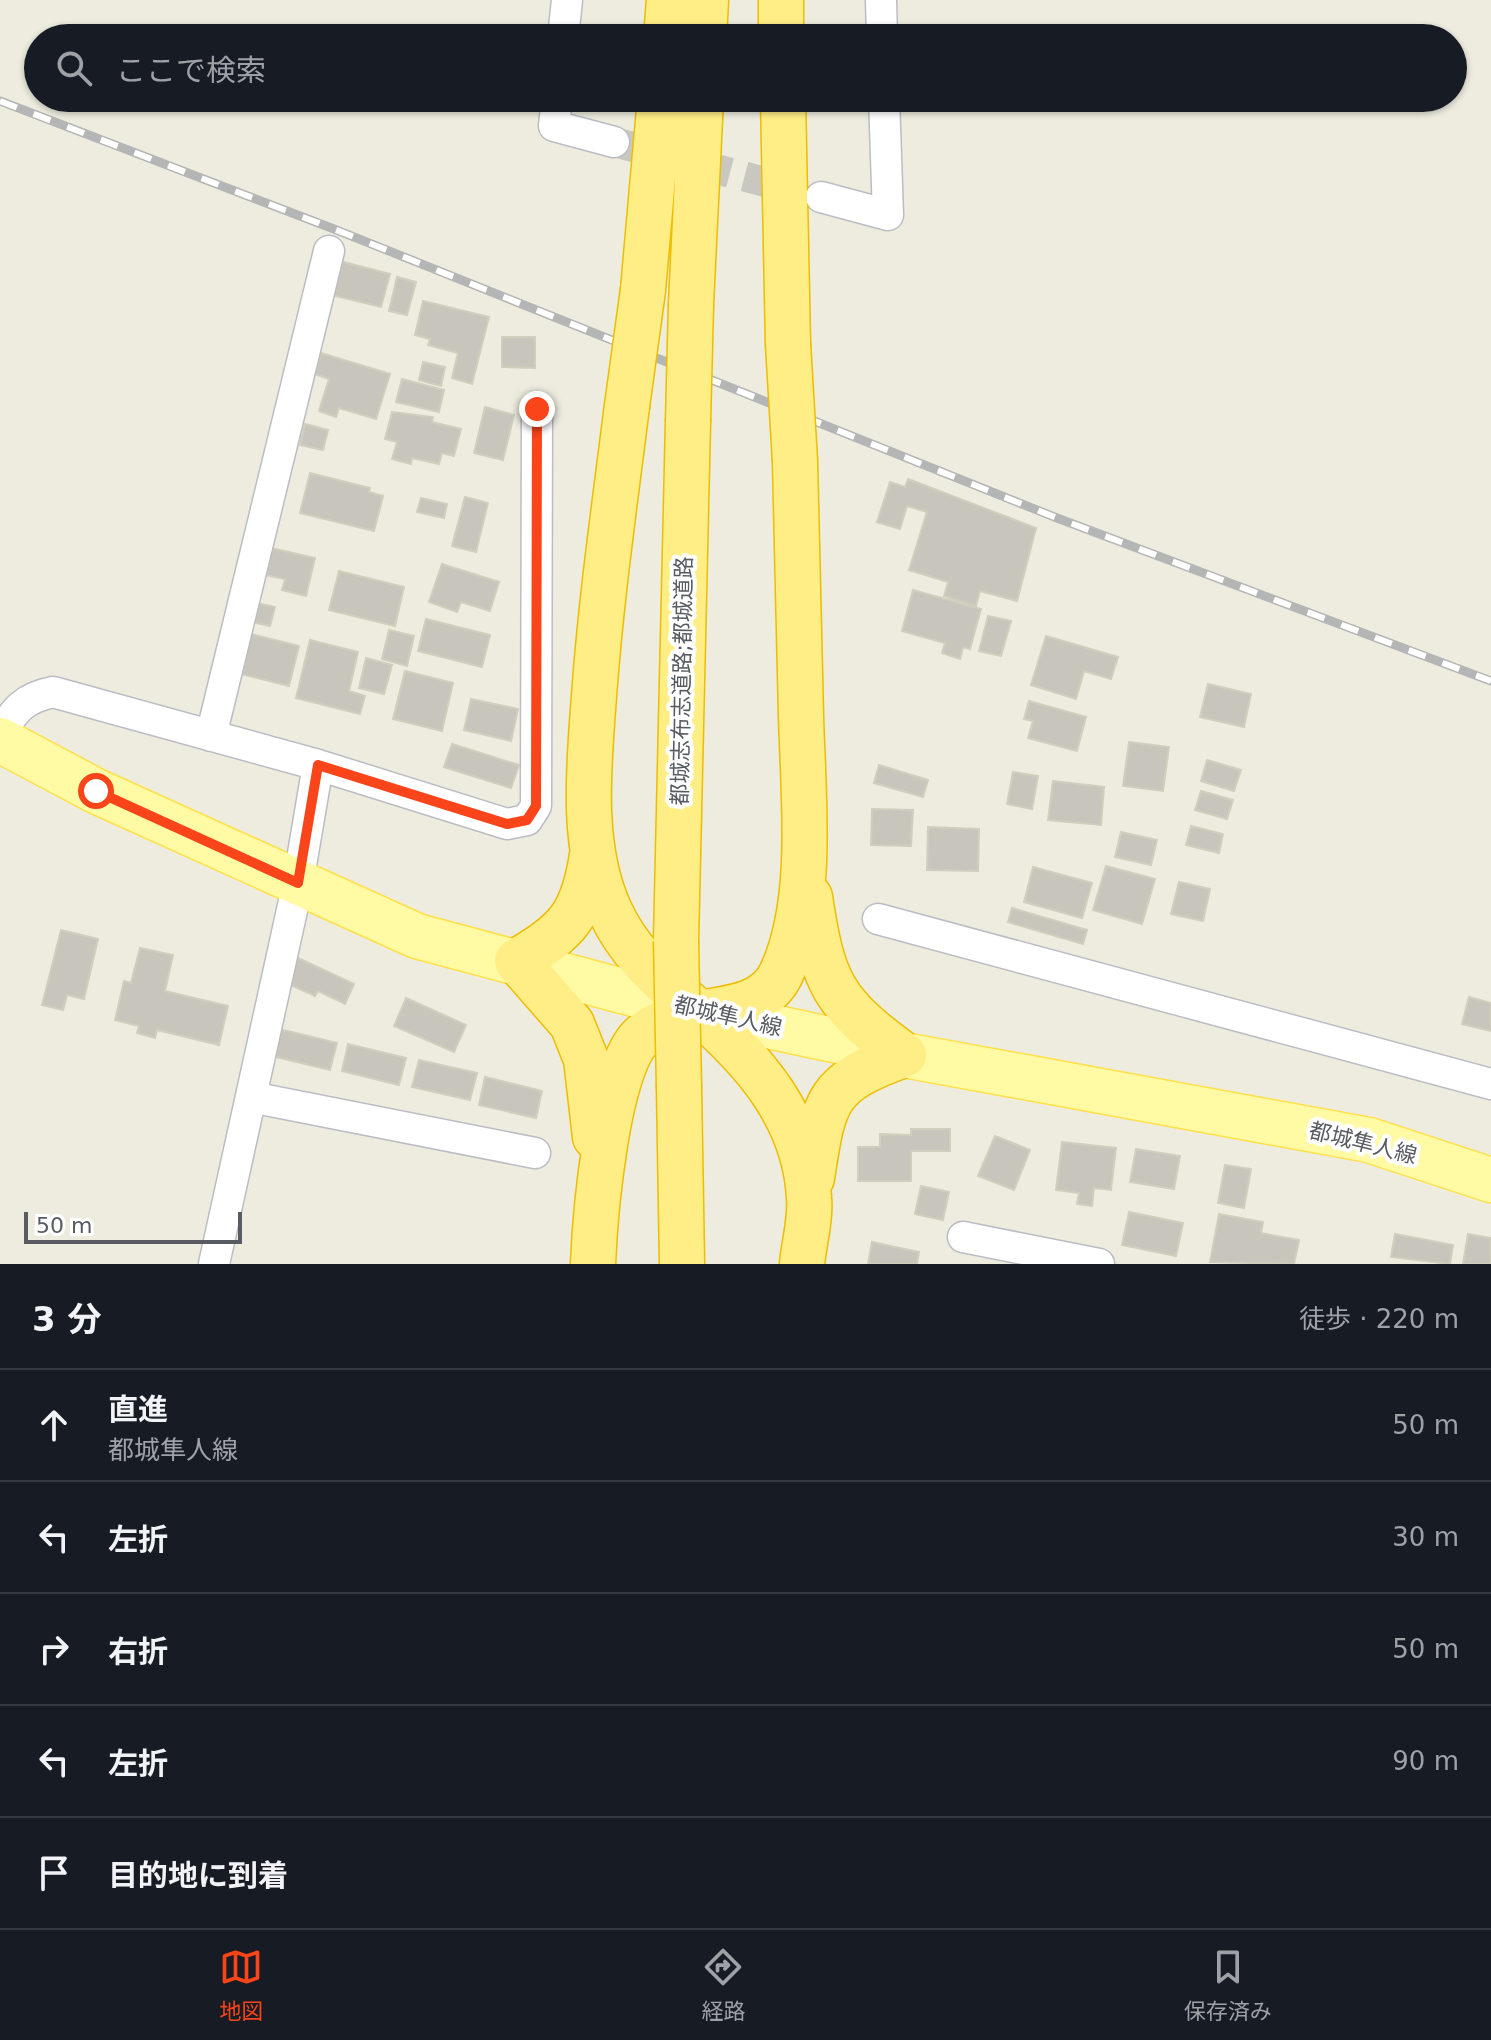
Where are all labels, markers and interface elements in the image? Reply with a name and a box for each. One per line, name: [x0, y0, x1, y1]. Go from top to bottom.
search box: [24, 24, 1467, 112]
icon: search: [52, 46, 96, 90]
text: ここで検索: [116, 53, 266, 88]
route end: [519, 391, 555, 427]
street label: 都城志布志道路;都城道路: [667, 556, 697, 806]
route start: [78, 773, 114, 809]
street label: 都城隼人線: [672, 991, 784, 1041]
street label: 都城隼人線: [1307, 1118, 1419, 1168]
scale bar: [24, 1208, 242, 1244]
text: 50 m: [36, 1213, 92, 1238]
text: 3 分: [32, 1299, 102, 1339]
text: 徒歩 · 220 m: [1299, 1304, 1459, 1334]
text: 直進: [108, 1392, 168, 1427]
icon: ahead: [32, 1403, 76, 1447]
text: 50 m: [1392, 1410, 1459, 1440]
text: 都城隼人線: [108, 1435, 238, 1465]
icon: left: [32, 1515, 76, 1559]
text: 左折: [108, 1522, 168, 1557]
text: 30 m: [1392, 1522, 1459, 1552]
icon: right: [32, 1627, 76, 1671]
text: 右折: [108, 1634, 168, 1669]
text: 50 m: [1392, 1634, 1459, 1664]
icon: left: [32, 1739, 76, 1783]
text: 左折: [108, 1746, 168, 1781]
text: 90 m: [1392, 1746, 1459, 1776]
icon: arrive: [32, 1851, 76, 1895]
text: 目的地に到着: [108, 1858, 288, 1893]
tab: 地図: [219, 1945, 263, 2025]
tab: 経路: [701, 1945, 746, 2025]
tab: 保存済み: [1184, 1945, 1272, 2025]

